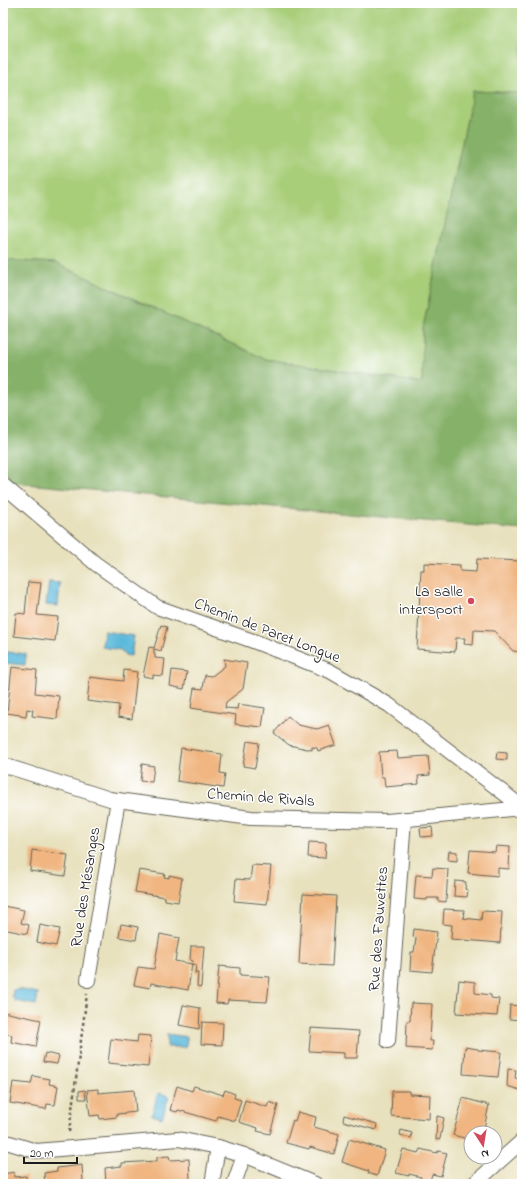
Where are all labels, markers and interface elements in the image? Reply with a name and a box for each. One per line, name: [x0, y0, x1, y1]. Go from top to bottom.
place label: La salle intersport: [399, 580, 464, 622]
street label: Chemin de Paret Longue: [190, 592, 344, 670]
marker: La salle intersport: [466, 596, 476, 606]
street label: Chemin de Rivals: [206, 782, 316, 814]
street label: Rue des Mésanges: [65, 825, 107, 949]
street label: Rue des Fauvettes: [363, 866, 395, 992]
north arrow: [463, 1125, 503, 1165]
scale bar: [24, 1139, 77, 1165]
text: 20 m: [30, 1145, 53, 1163]
text: N: [480, 1145, 490, 1162]

